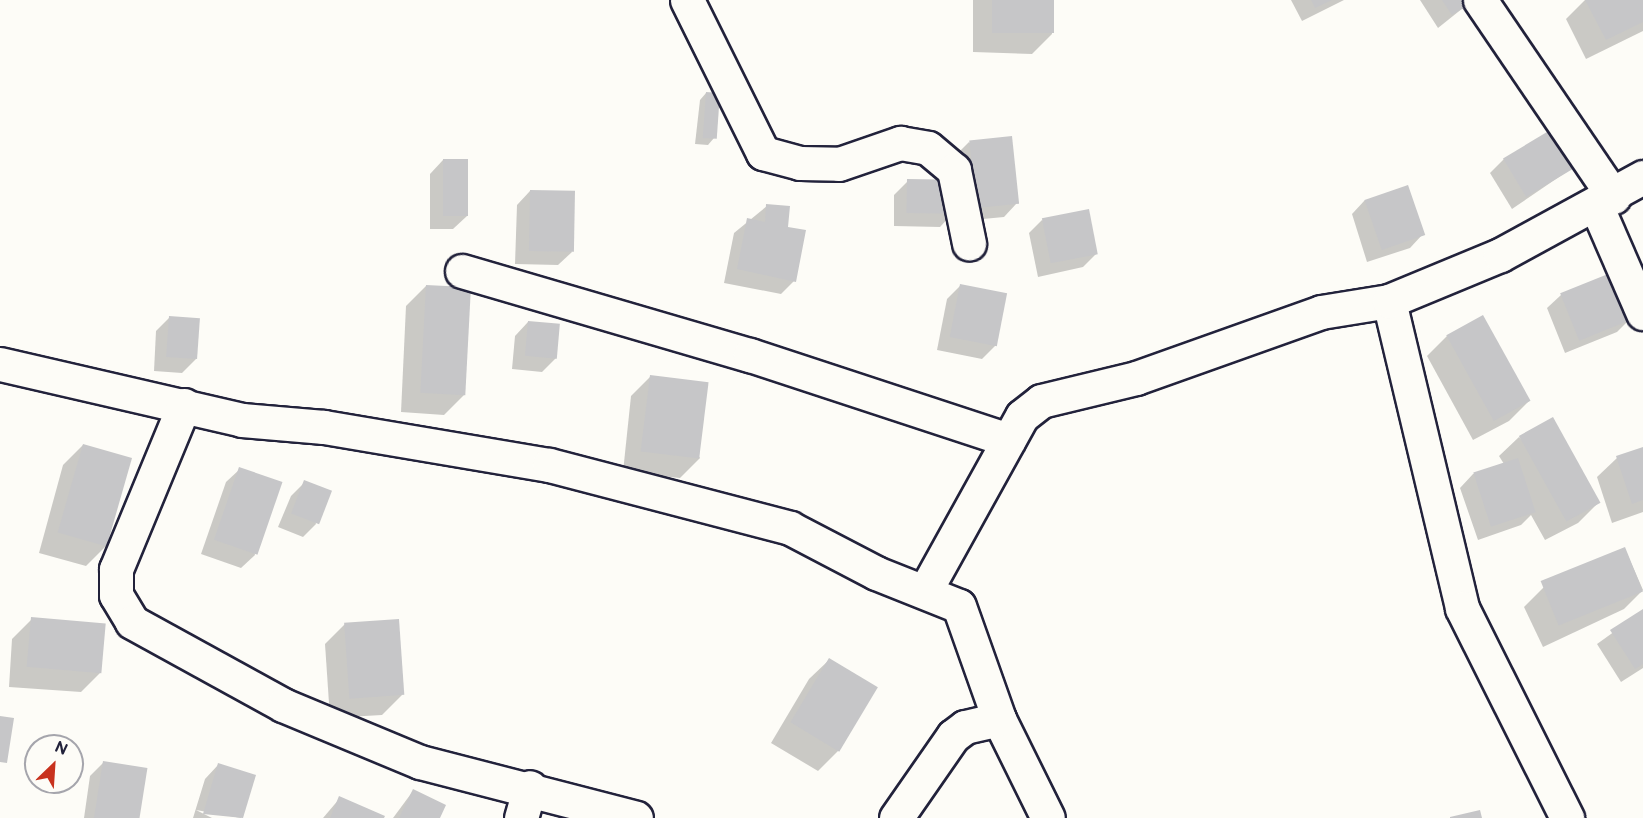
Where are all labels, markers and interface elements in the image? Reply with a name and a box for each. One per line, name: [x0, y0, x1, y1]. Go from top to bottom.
north arrow: [24, 734, 84, 794]
text: N: [52, 738, 70, 760]

